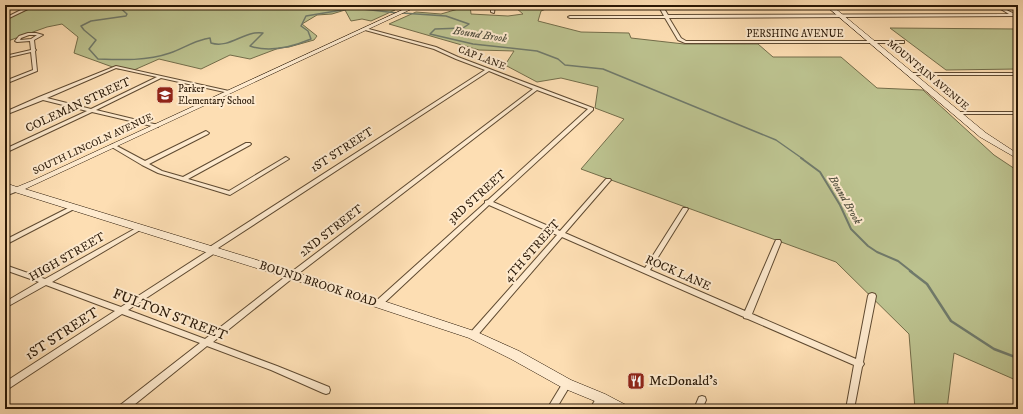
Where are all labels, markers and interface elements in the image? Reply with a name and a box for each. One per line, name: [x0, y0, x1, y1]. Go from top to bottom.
water label: Bound Brook: [451, 24, 508, 46]
street label: PERSHING AVENUE: [746, 28, 844, 40]
street label: MOUNTAIN AVENUE: [885, 37, 971, 113]
street label: CAP LANE: [457, 43, 507, 73]
street label: COLEMAN STREET: [23, 74, 133, 136]
place label: Parker Elementary School: [178, 83, 255, 107]
school or university icon: Parker Elementary School: [155, 85, 175, 105]
street label: SOUTH LINCOLN AVENUE: [31, 111, 155, 177]
street label: 1ST STREET: [308, 124, 376, 176]
street label: 3RD STREET: [445, 167, 509, 227]
water label: Bound Brook: [825, 172, 865, 227]
street label: 2ND STREET: [296, 201, 366, 261]
street label: 4TH STREET: [501, 217, 563, 285]
street label: HIGH STREET: [26, 229, 108, 285]
street label: ROCK LANE: [643, 252, 714, 294]
street label: BOUND BROOK ROAD: [257, 258, 379, 310]
street label: FULTON STREET: [110, 285, 230, 345]
street label: 1ST STREET: [22, 303, 102, 364]
restaurant icon: McDonald's: [626, 371, 646, 391]
place label: McDonald's: [649, 372, 718, 390]

